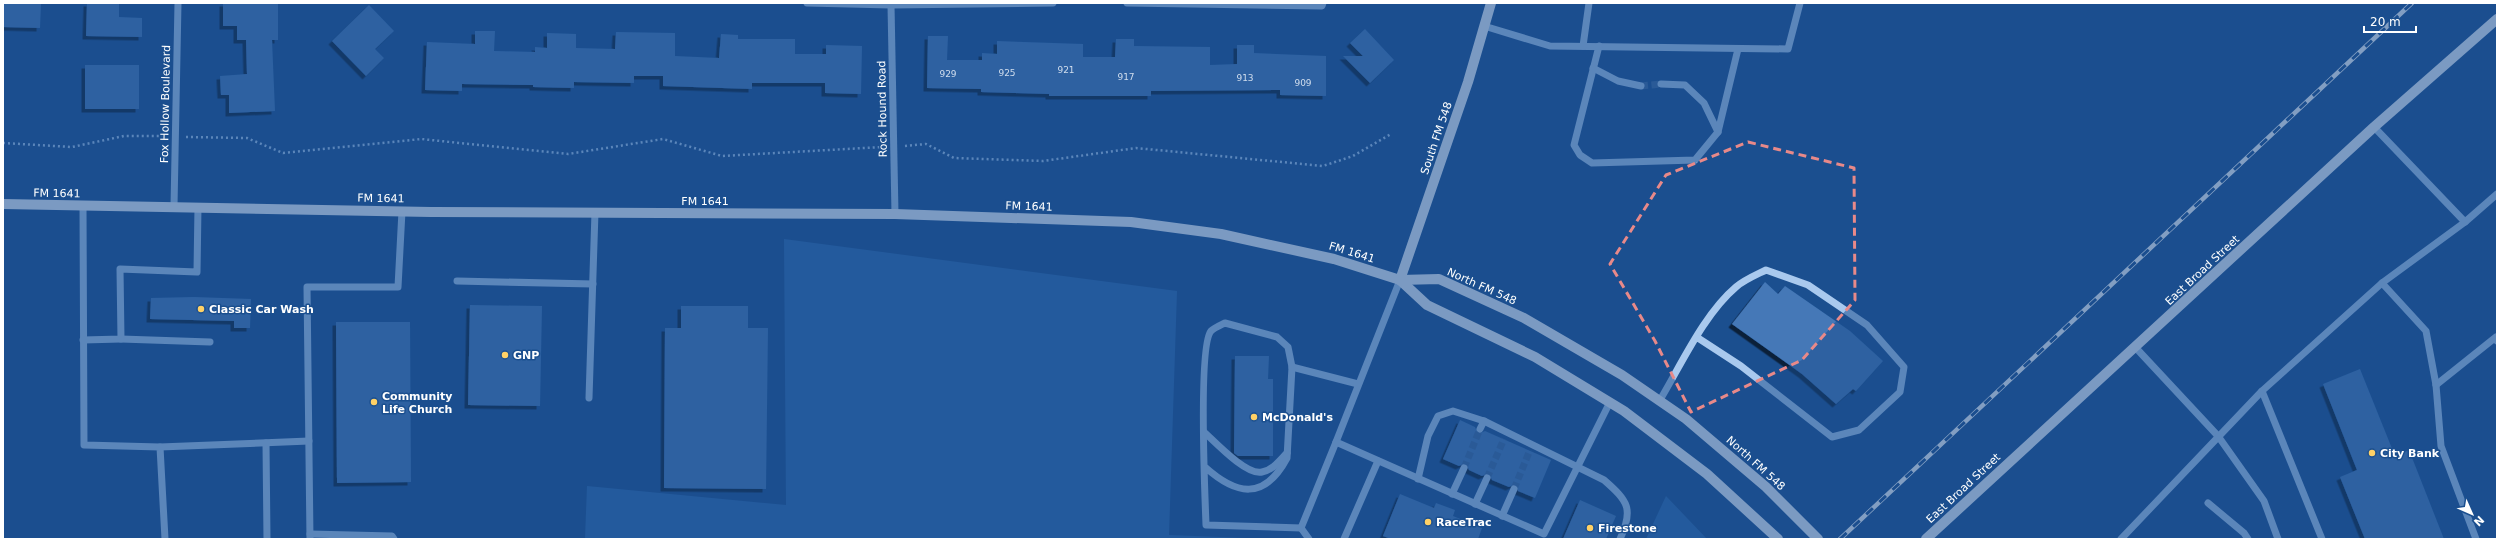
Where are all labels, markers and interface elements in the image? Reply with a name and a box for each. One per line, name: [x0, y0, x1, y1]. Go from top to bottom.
scale bar: [2364, 8, 2416, 34]
text: 20 m: [2370, 15, 2401, 29]
street label: Fox Hollow Boulevard: [158, 45, 173, 163]
street label: Rock Hound Road: [875, 60, 890, 158]
house number: 921: [1057, 65, 1075, 75]
house number: 925: [998, 68, 1016, 78]
house number: 929: [939, 69, 957, 79]
house number: 917: [1117, 72, 1135, 82]
house number: 913: [1236, 73, 1254, 83]
house number: 909: [1294, 78, 1312, 88]
street label: South FM 548: [1418, 100, 1455, 176]
street label: FM 1641: [33, 187, 81, 200]
street label: FM 1641: [357, 192, 405, 205]
street label: FM 1641: [681, 195, 729, 208]
street label: FM 1641: [1005, 199, 1053, 214]
street label: East Broad Street: [2163, 232, 2243, 308]
street label: FM 1641: [1327, 239, 1376, 266]
street label: North FM 548: [1445, 265, 1519, 308]
place label: Classic Car Wash: [209, 303, 314, 316]
marker: Classic Car Wash: [196, 304, 206, 314]
place label: GNP: [513, 349, 539, 362]
marker: GNP: [500, 350, 510, 360]
place label: Community Life Church: [382, 390, 452, 416]
marker: Community Life Church: [369, 397, 379, 407]
place label: McDonald's: [1262, 411, 1333, 424]
marker: McDonald's: [1249, 412, 1259, 422]
street label: North FM 548: [1724, 434, 1788, 493]
place label: City Bank: [2380, 447, 2440, 460]
marker: City Bank: [2367, 448, 2377, 458]
street label: East Broad Street: [1924, 450, 2004, 526]
north arrow: [2452, 494, 2492, 534]
text: N: [2471, 513, 2487, 529]
place label: RaceTrac: [1436, 516, 1492, 529]
marker: RaceTrac: [1423, 517, 1433, 527]
place label: Firestone: [1598, 522, 1657, 535]
marker: Firestone: [1585, 523, 1595, 533]

